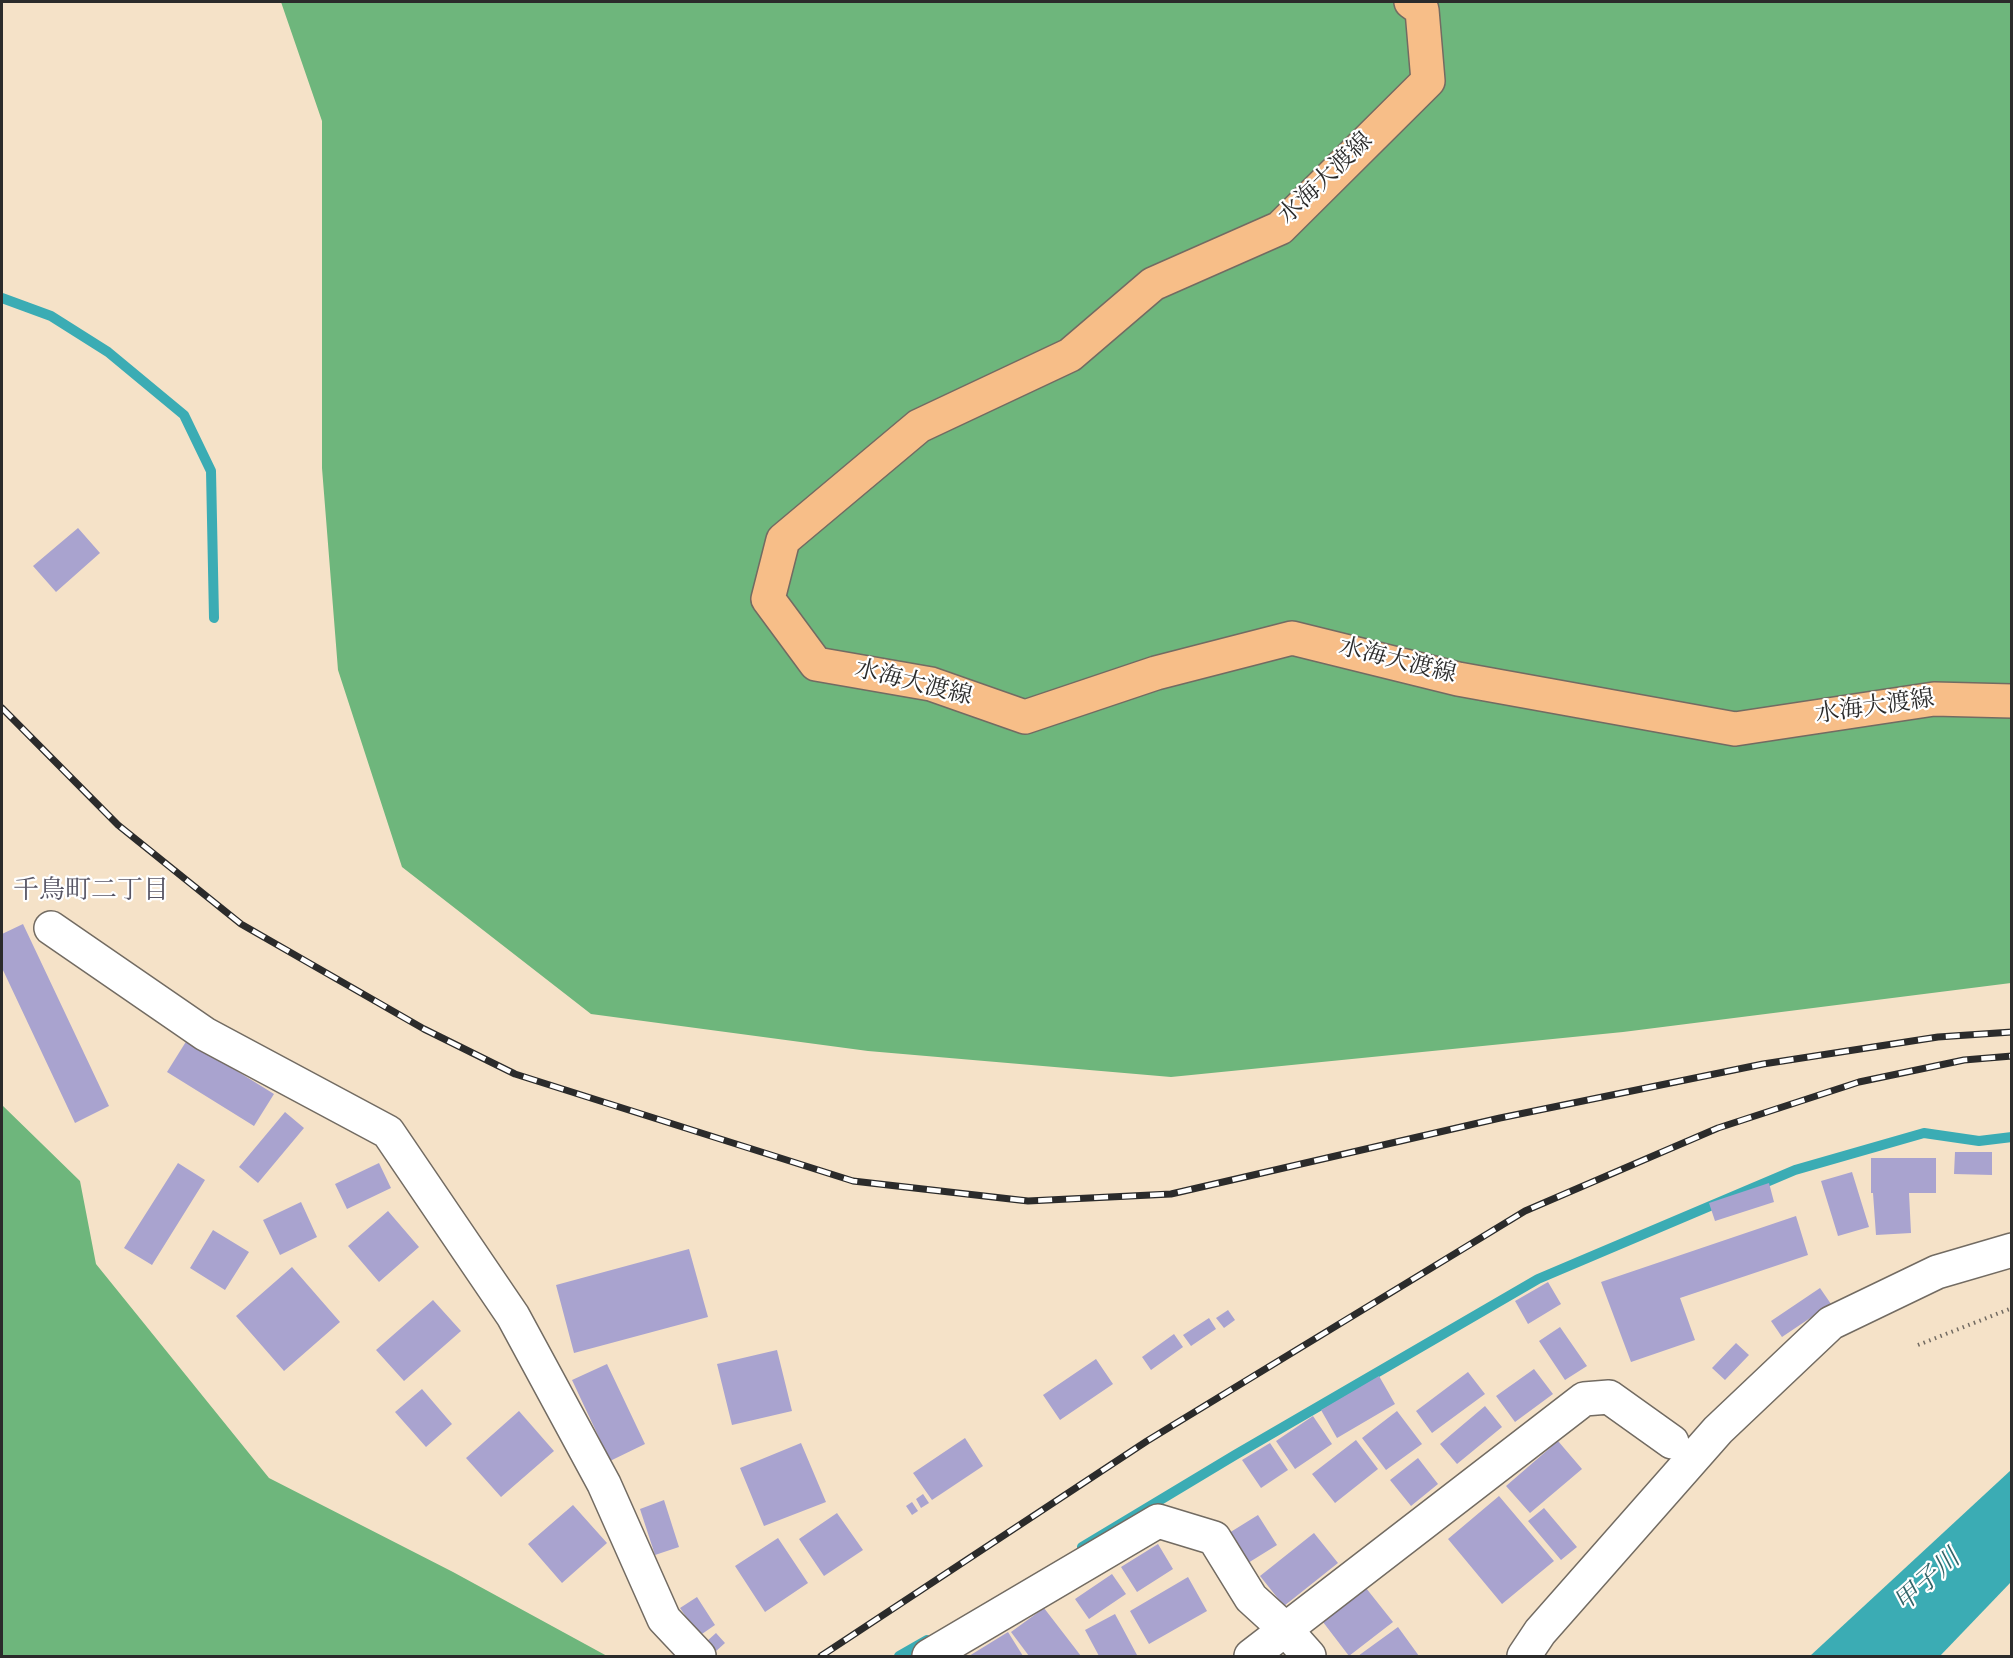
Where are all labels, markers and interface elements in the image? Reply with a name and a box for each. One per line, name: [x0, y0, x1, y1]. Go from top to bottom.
street label: 水海大渡線: [1274, 128, 1380, 232]
street label: 水海大渡線: [1335, 635, 1459, 691]
street label: 水海大渡線: [851, 657, 975, 713]
street label: 水海大渡線: [1814, 686, 1936, 732]
district label: 千鳥町二丁目: [13, 877, 169, 909]
water label: 甲子川: [1890, 1545, 1968, 1621]

